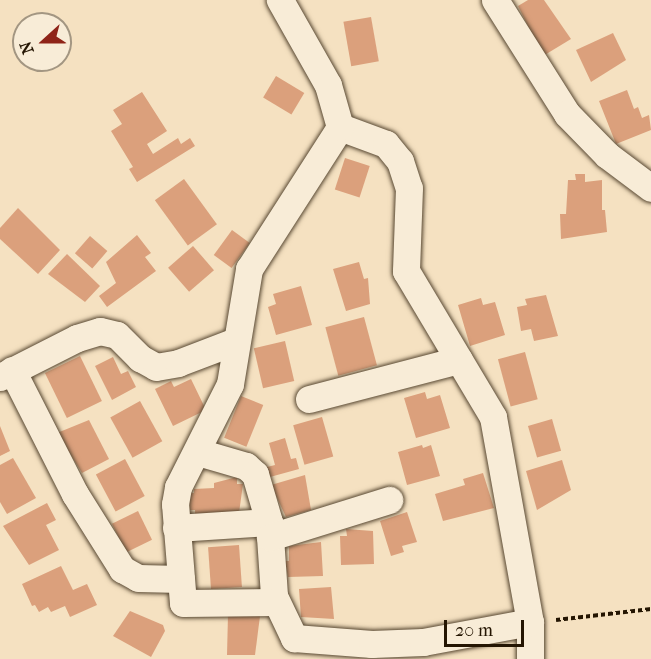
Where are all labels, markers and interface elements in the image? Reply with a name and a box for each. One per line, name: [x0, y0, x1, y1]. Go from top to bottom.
north arrow: [12, 12, 72, 72]
text: N: [16, 39, 38, 57]
scale bar: [447, 608, 526, 646]
text: 20 m: [455, 620, 493, 641]

